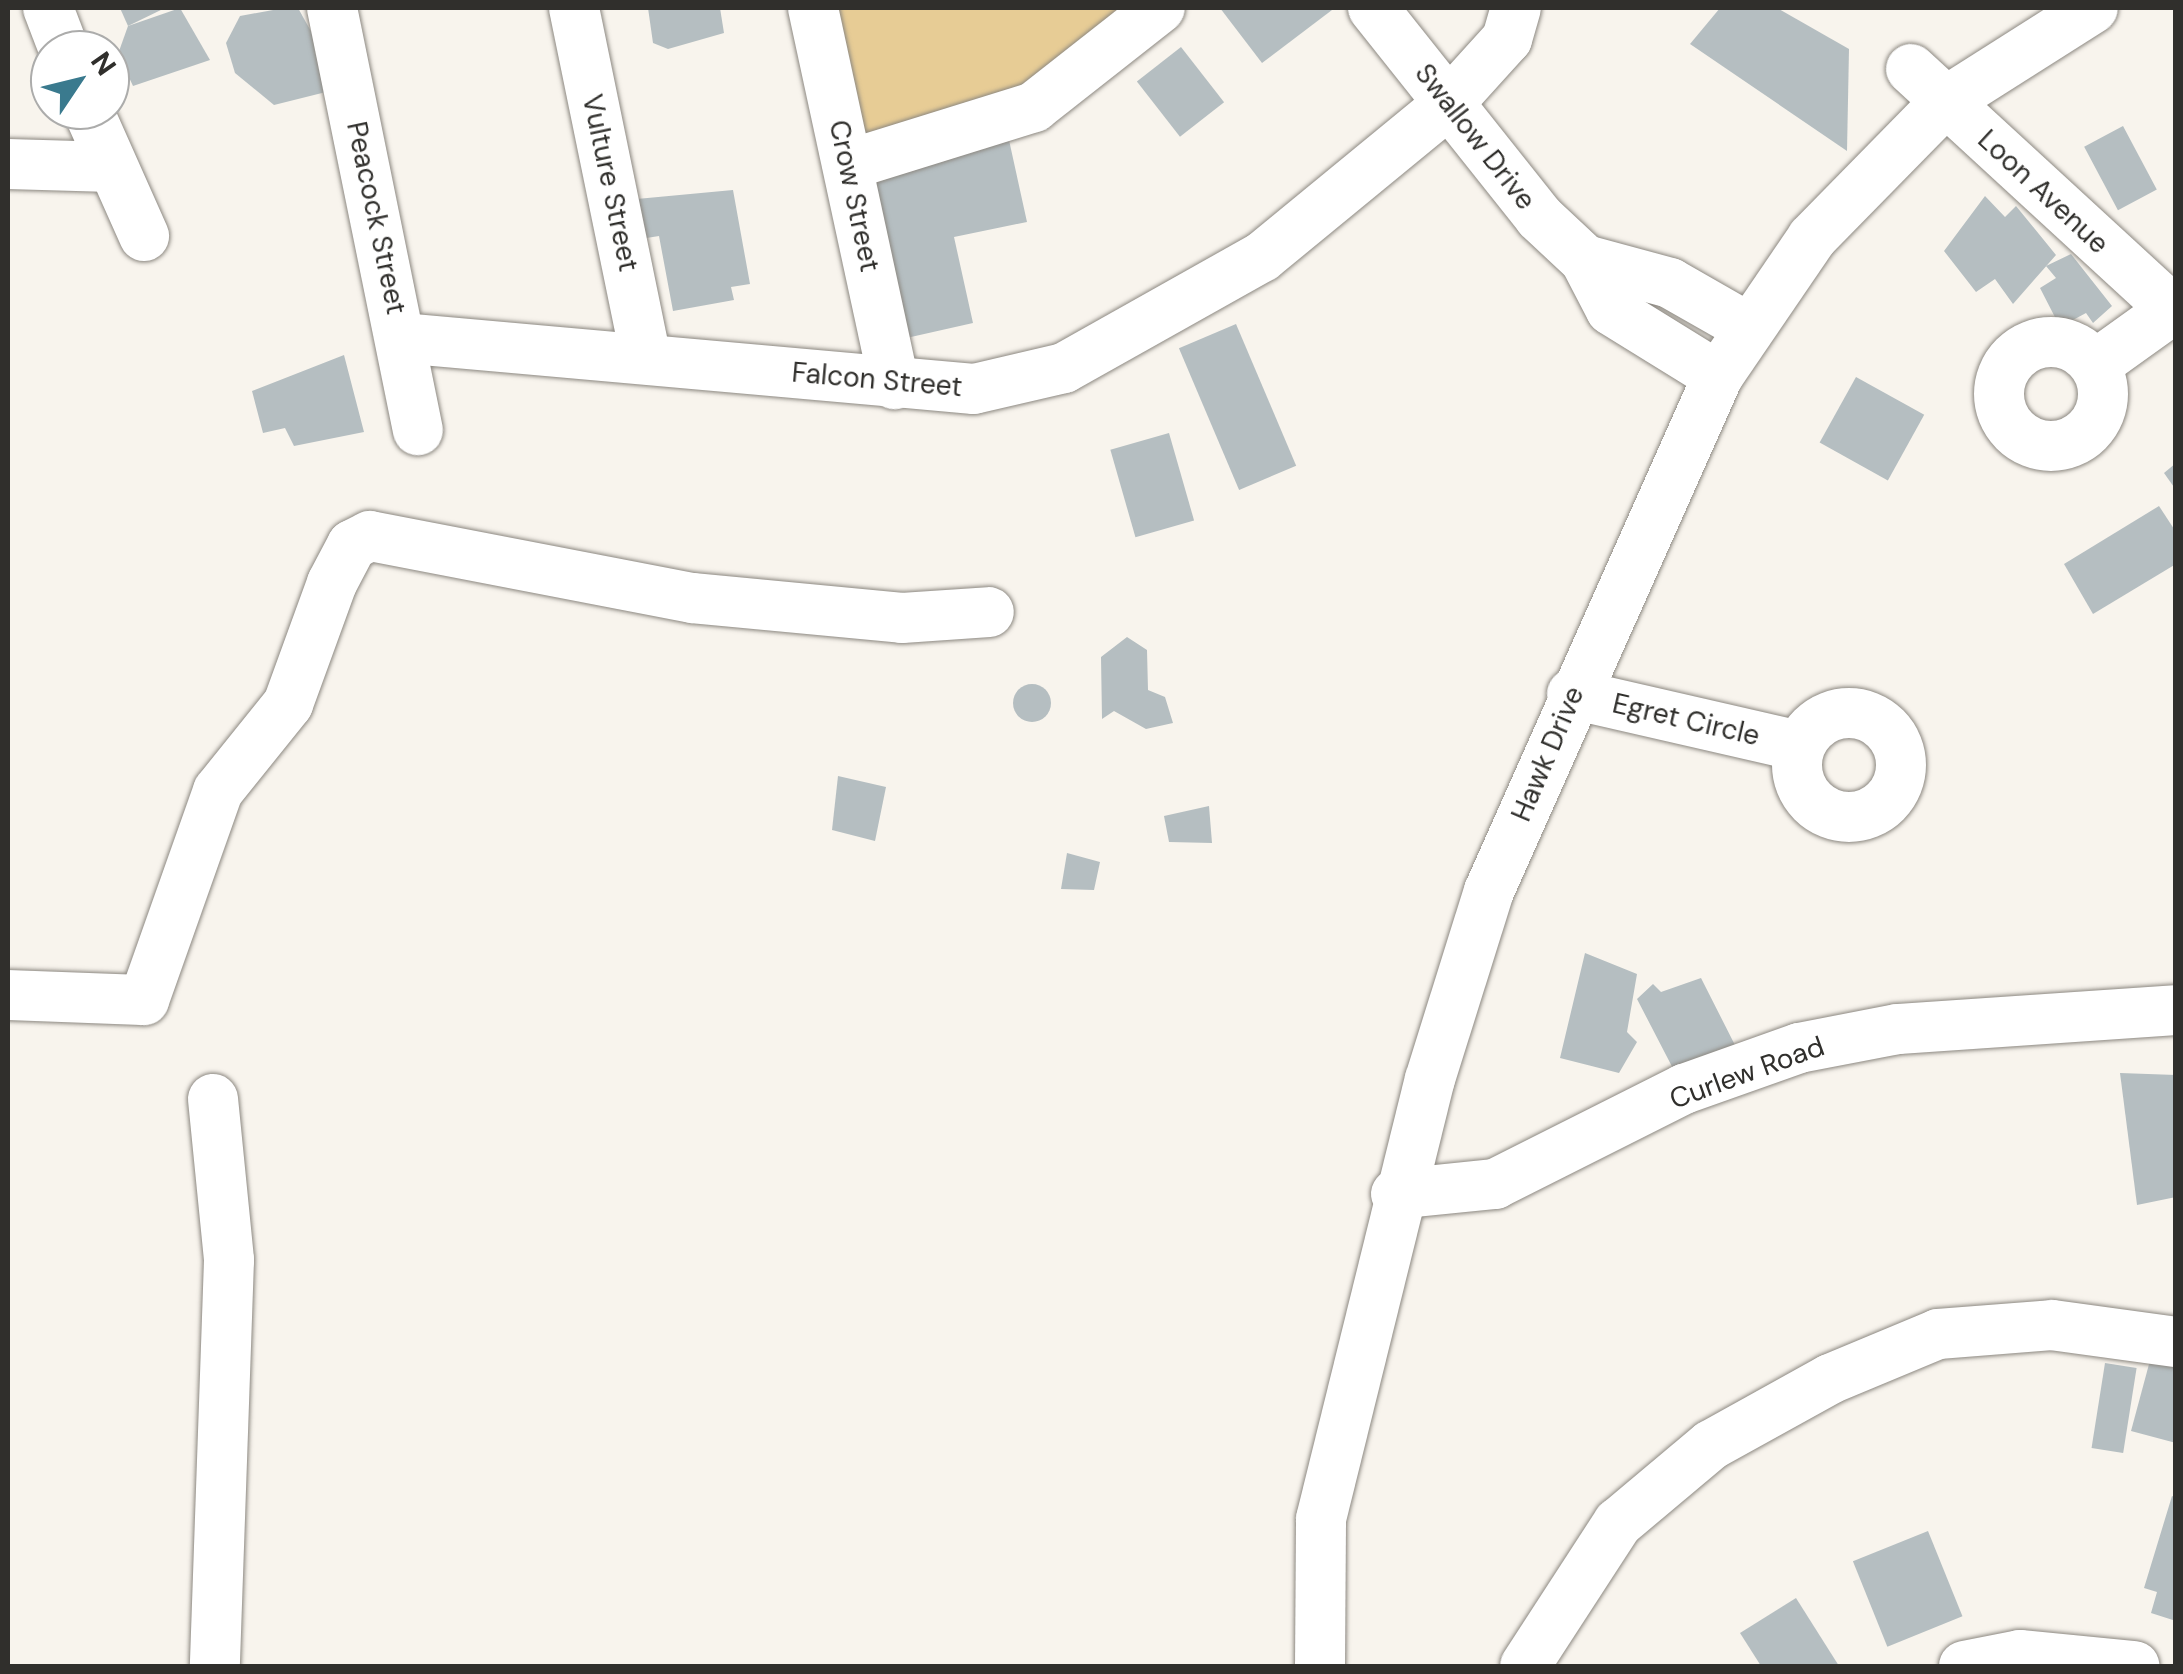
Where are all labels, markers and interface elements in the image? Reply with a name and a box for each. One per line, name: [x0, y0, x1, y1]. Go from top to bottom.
north arrow: [30, 30, 130, 130]
text: N: [82, 45, 124, 83]
street label: Swallow Drive: [1408, 57, 1542, 217]
street label: Vulture Street: [575, 91, 645, 275]
street label: Crow Street: [822, 117, 886, 275]
street label: Peacock Street: [339, 119, 413, 317]
street label: Loon Avenue: [1971, 123, 2115, 261]
street label: Falcon Street: [790, 356, 964, 404]
street label: Hawk Drive: [1505, 682, 1591, 826]
street label: Egret Circle: [1609, 687, 1763, 753]
street label: Curlew Road: [1665, 1029, 1829, 1117]

